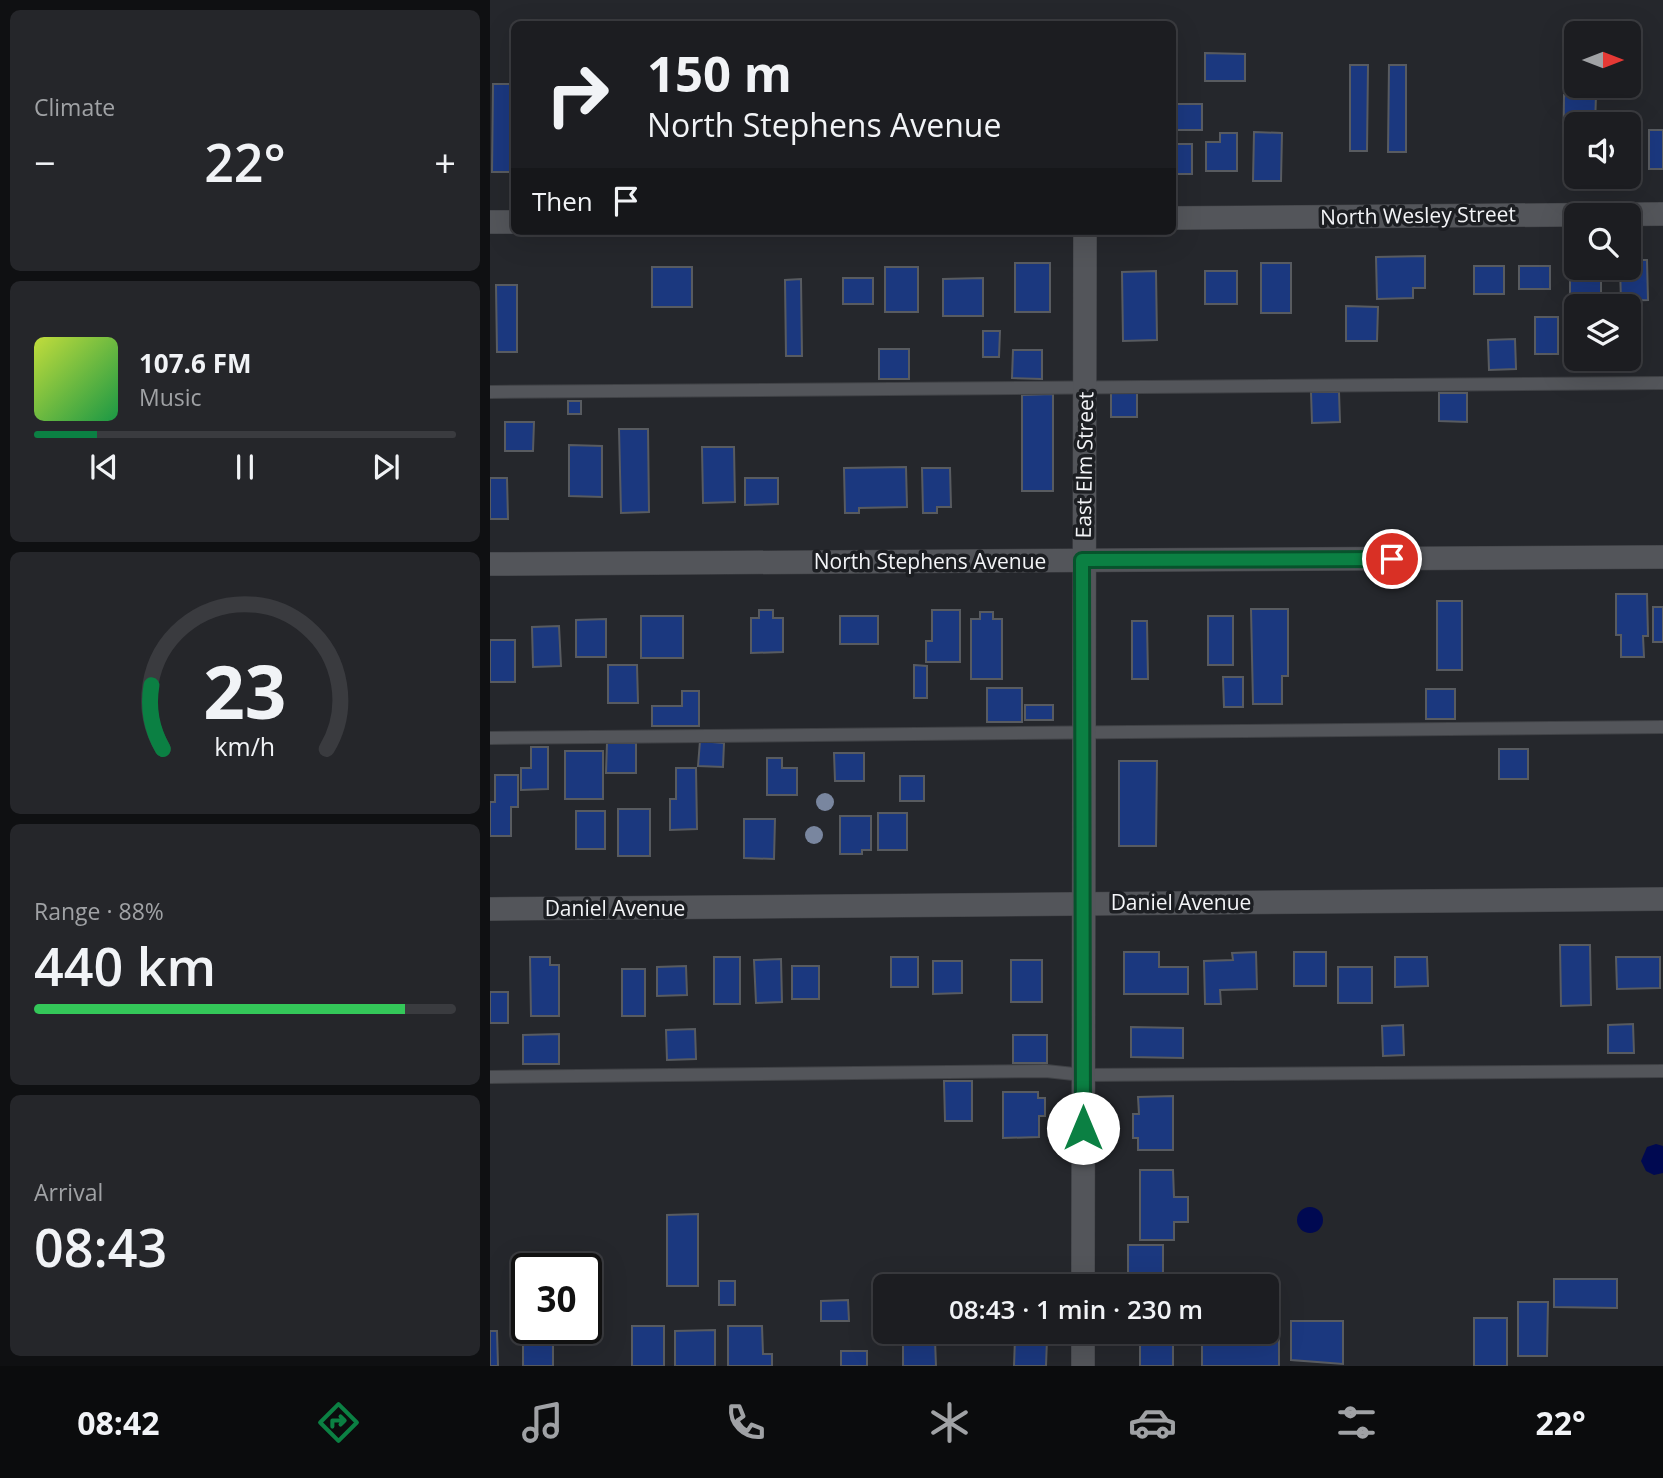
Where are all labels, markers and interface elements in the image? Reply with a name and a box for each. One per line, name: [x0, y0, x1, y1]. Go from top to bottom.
north arrow: [1564, 21, 1642, 98]
map controls: [1564, 21, 1641, 371]
text: 150 m: [647, 40, 792, 106]
icon: right: [532, 49, 623, 140]
text: Climate: [34, 91, 115, 123]
text: North Stephens Avenue: [647, 103, 1001, 146]
button: sound: [1564, 112, 1641, 189]
text: 22°: [204, 126, 286, 197]
text: −: [34, 136, 56, 188]
text: +: [434, 136, 456, 188]
icon: arrive: [607, 182, 645, 220]
text: Then: [532, 183, 593, 219]
street label: North Wesley Street: [1320, 199, 1516, 231]
button: search: [1564, 203, 1641, 280]
button: layers: [1564, 294, 1641, 371]
text: 107.6 FM: [139, 345, 251, 381]
text: Music: [139, 381, 202, 413]
street label: East Elm Street: [1069, 391, 1099, 539]
icon: previous: [85, 448, 123, 486]
icon: pause: [226, 448, 264, 486]
icon: next: [367, 448, 405, 486]
pin: [1362, 529, 1422, 589]
icon: arrive: [1373, 540, 1411, 578]
street label: North Stephens Avenue: [814, 547, 1046, 575]
text: 23: [203, 641, 287, 740]
text: km/h: [215, 729, 275, 763]
street label: Daniel Avenue: [1111, 888, 1251, 916]
street label: Daniel Avenue: [545, 894, 685, 922]
text: Range · 88%: [34, 895, 164, 927]
text: 440 km: [34, 930, 216, 1001]
position arrow: [1046, 1091, 1120, 1165]
text: Arrival: [34, 1176, 103, 1208]
text: 08:43: [34, 1211, 167, 1282]
speed limit sign: 30: [511, 1253, 602, 1344]
text: 08:43 · 1 min · 230 m: [949, 1291, 1203, 1327]
icon: directions: [314, 1398, 363, 1447]
icon: music: [518, 1398, 567, 1447]
icon: phone: [721, 1398, 770, 1447]
icon: climate: [925, 1398, 974, 1447]
icon: car: [1128, 1398, 1177, 1447]
icon: filters: [1332, 1398, 1381, 1447]
text: 08:42: [77, 1401, 160, 1444]
text: 22°: [1535, 1401, 1586, 1444]

